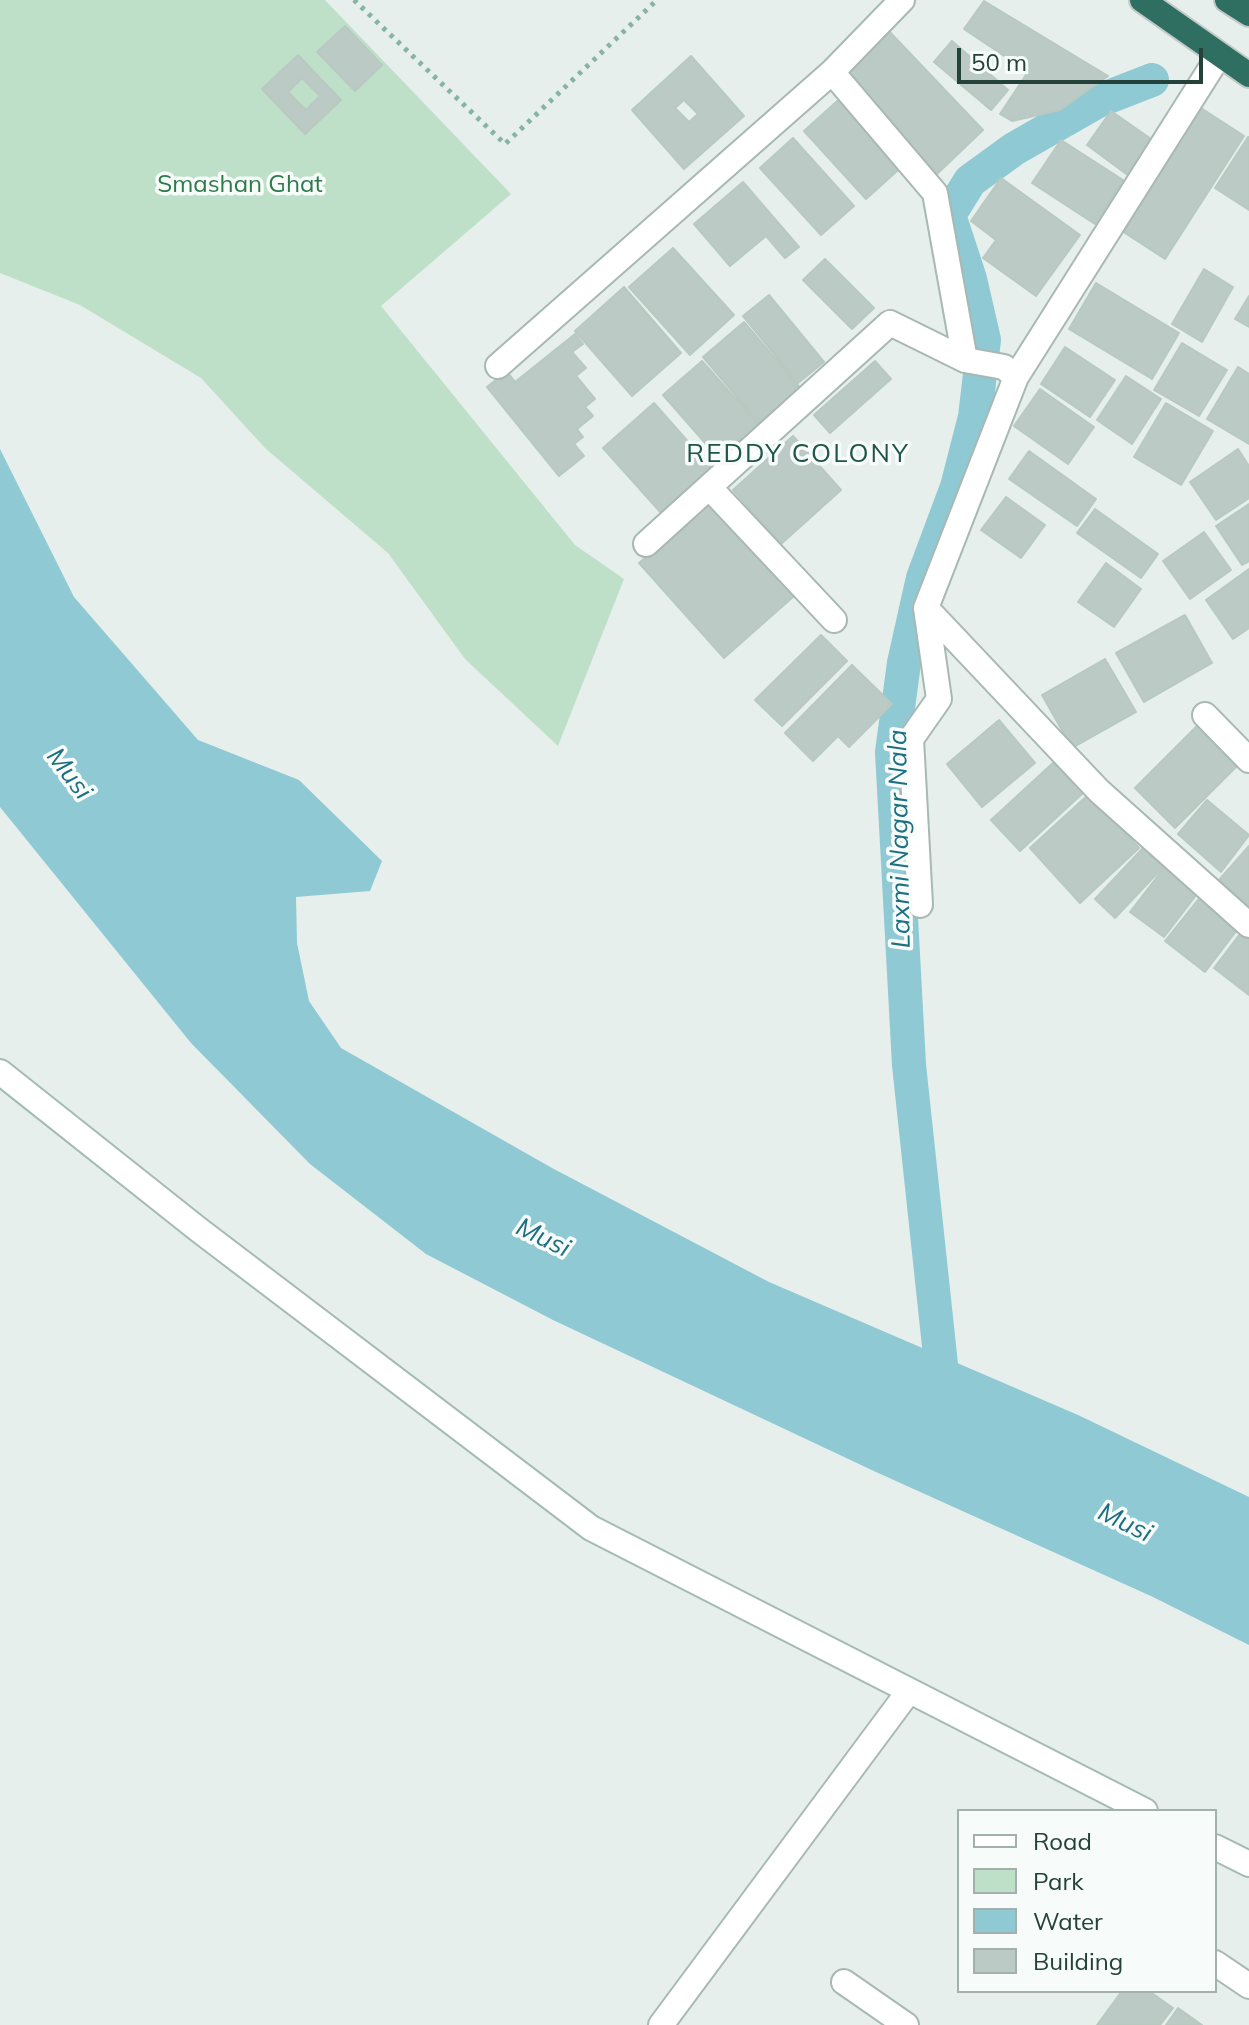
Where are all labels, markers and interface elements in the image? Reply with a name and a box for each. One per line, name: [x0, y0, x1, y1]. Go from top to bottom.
scale bar: [961, 32, 1207, 82]
text: 50 m: [971, 47, 1027, 77]
park label: Smashan Ghat: [157, 171, 323, 199]
district label: REDDY COLONY: [686, 438, 910, 470]
water label: Laxmi Nagar Nala: [882, 729, 918, 949]
water label: Musi: [40, 742, 98, 806]
water label: Musi: [511, 1212, 575, 1264]
water label: Musi: [1093, 1497, 1157, 1549]
legend: [957, 1809, 1217, 1993]
text: Road: [1033, 1826, 1092, 1856]
text: Park: [1033, 1866, 1084, 1896]
text: Water: [1033, 1906, 1103, 1936]
text: Building: [1033, 1946, 1123, 1976]

